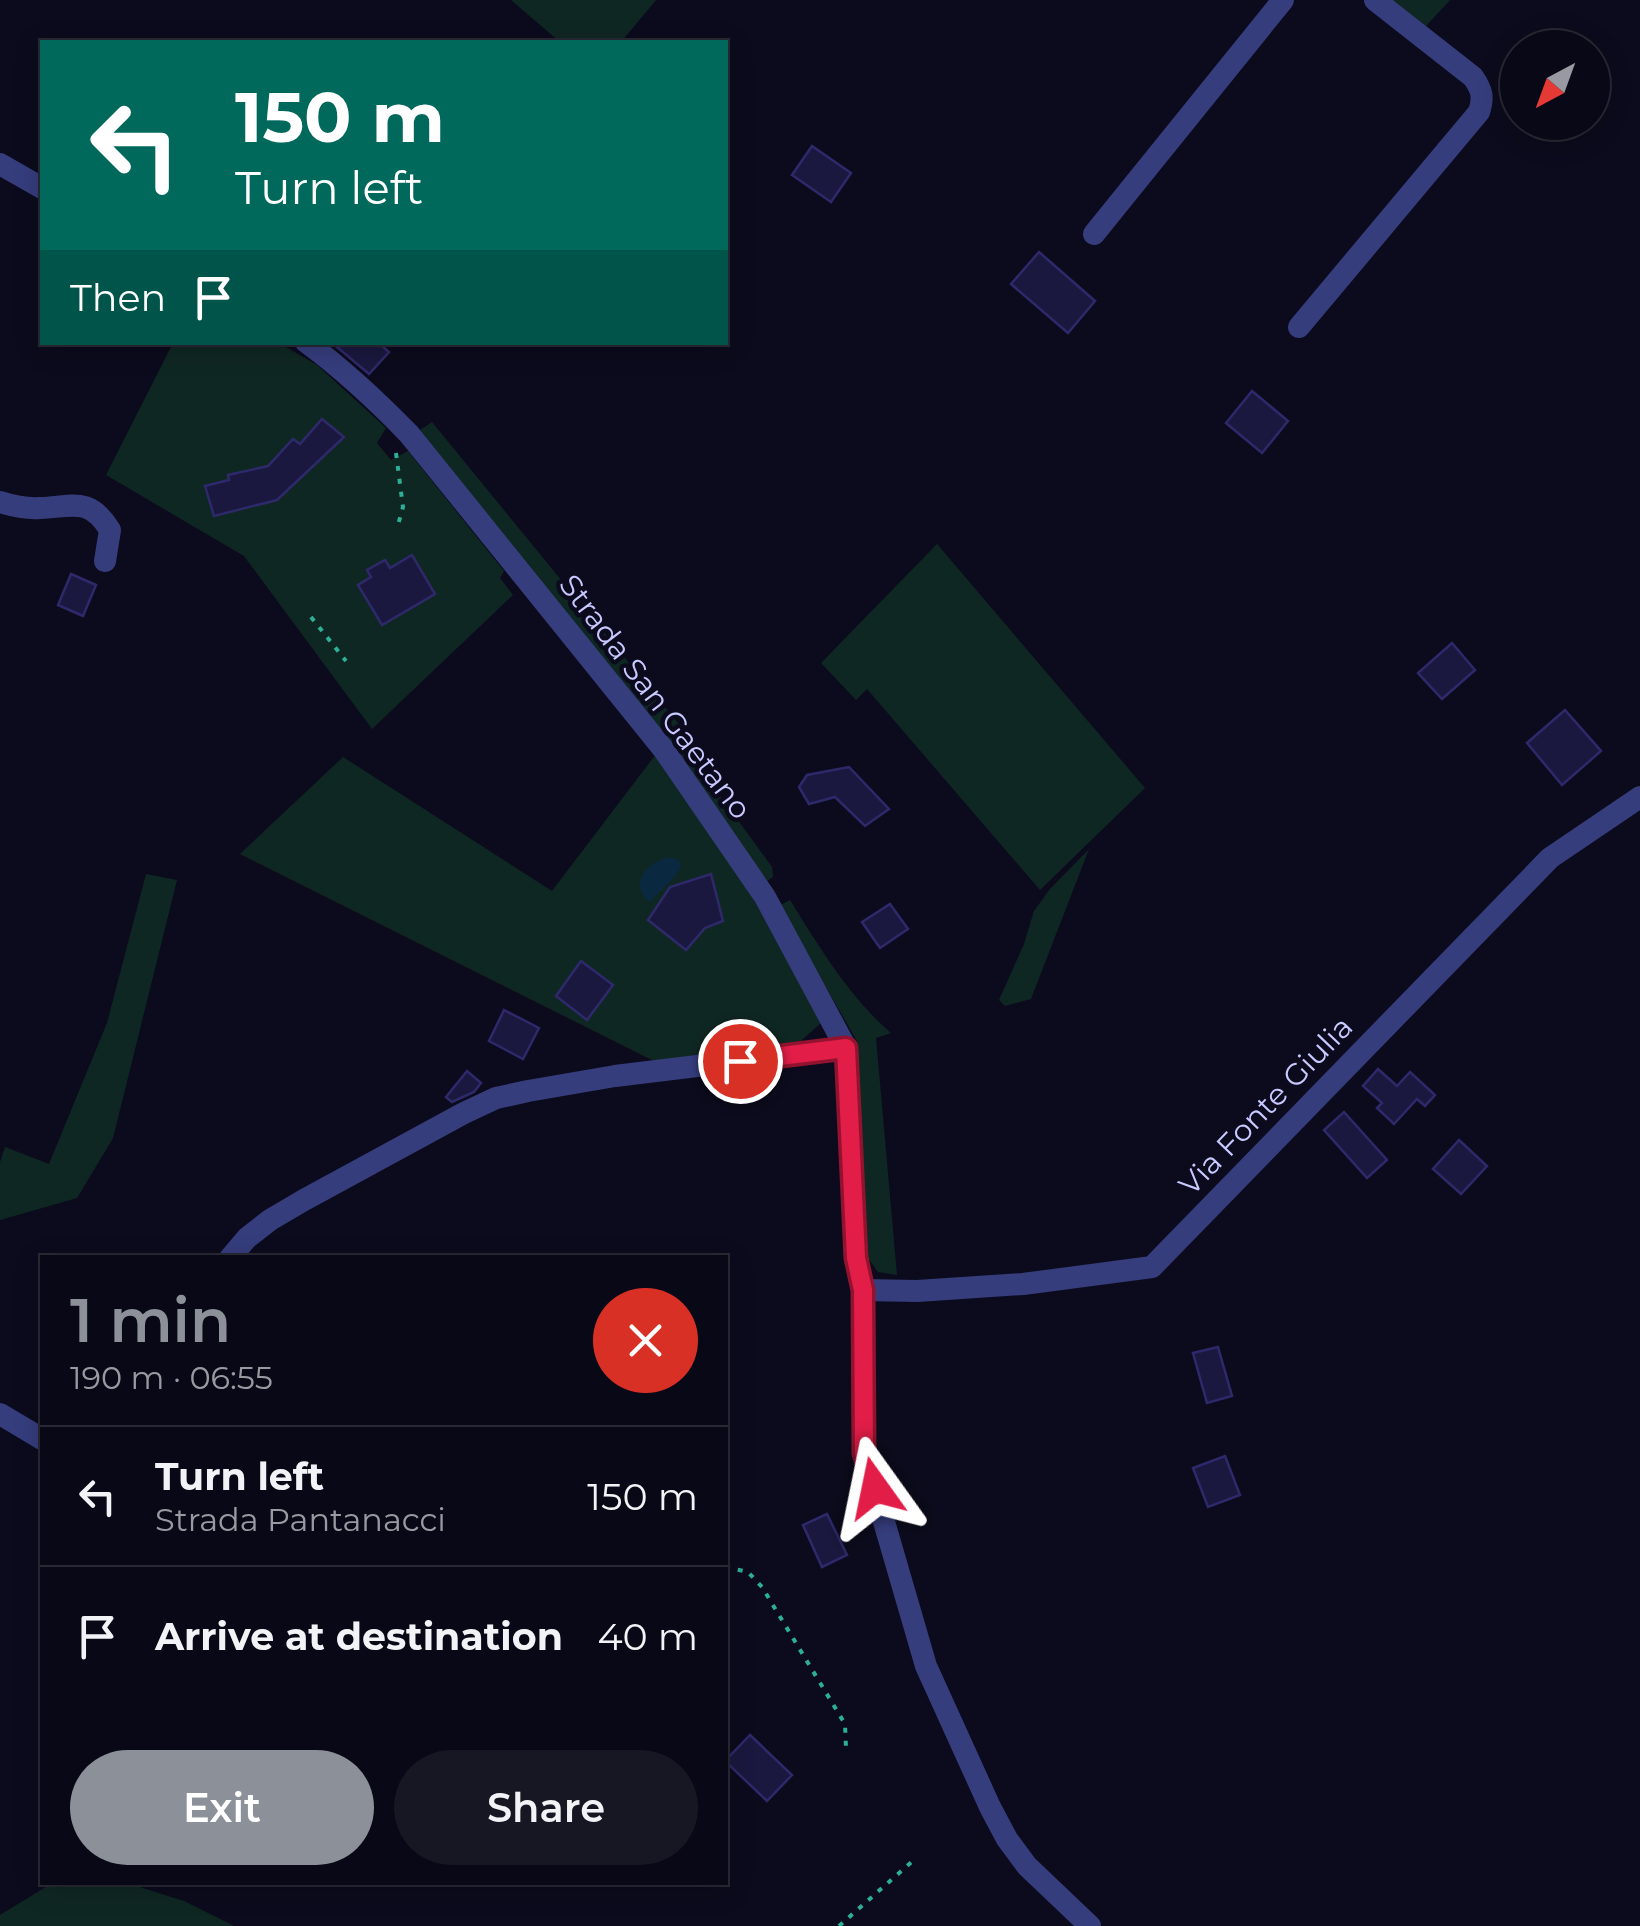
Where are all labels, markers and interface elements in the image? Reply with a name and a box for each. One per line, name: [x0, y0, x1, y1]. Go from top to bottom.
north arrow: [1500, 30, 1610, 140]
map controls: [1500, 30, 1610, 140]
text: 150 m: [235, 74, 445, 160]
icon: left: [70, 80, 200, 210]
text: Turn left: [235, 160, 423, 215]
icon: arrive: [186, 270, 241, 325]
text: Then: [70, 274, 166, 321]
street label: Strada San Gaetano: [551, 567, 759, 826]
street label: Via Fonte Giulia: [1171, 1008, 1360, 1203]
pin: [698, 1019, 783, 1104]
icon: arrive: [713, 1034, 768, 1089]
text: 1 min: [70, 1284, 231, 1357]
button: close: [593, 1288, 698, 1393]
text: 190 m · 06:55: [70, 1358, 273, 1397]
position arrow: [823, 1436, 927, 1540]
text: Turn left: [155, 1453, 324, 1500]
icon: left: [70, 1469, 125, 1524]
text: 150 m: [587, 1473, 698, 1520]
text: Strada Pantanacci: [155, 1500, 446, 1539]
icon: arrive: [70, 1609, 125, 1664]
text: Arrive at destination: [155, 1613, 563, 1660]
text: 40 m: [597, 1613, 698, 1660]
button: Exit: [70, 1750, 374, 1865]
button: Share: [394, 1750, 698, 1865]

